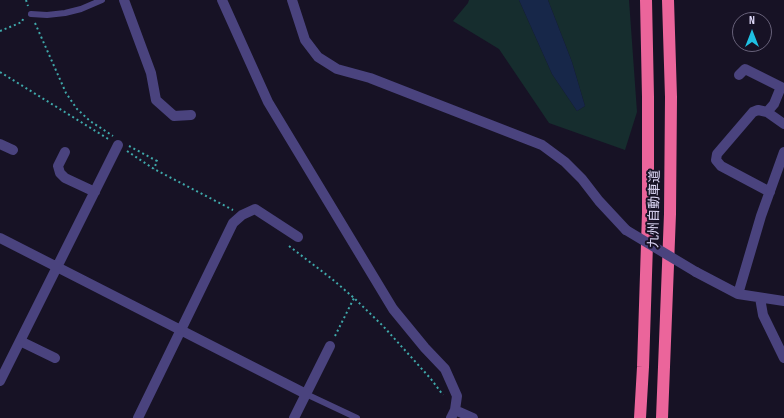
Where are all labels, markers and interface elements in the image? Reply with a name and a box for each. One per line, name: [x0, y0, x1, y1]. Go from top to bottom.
north arrow: [732, 12, 772, 52]
text: N: [749, 14, 755, 27]
street label: 九州自動車道: [647, 170, 663, 248]

